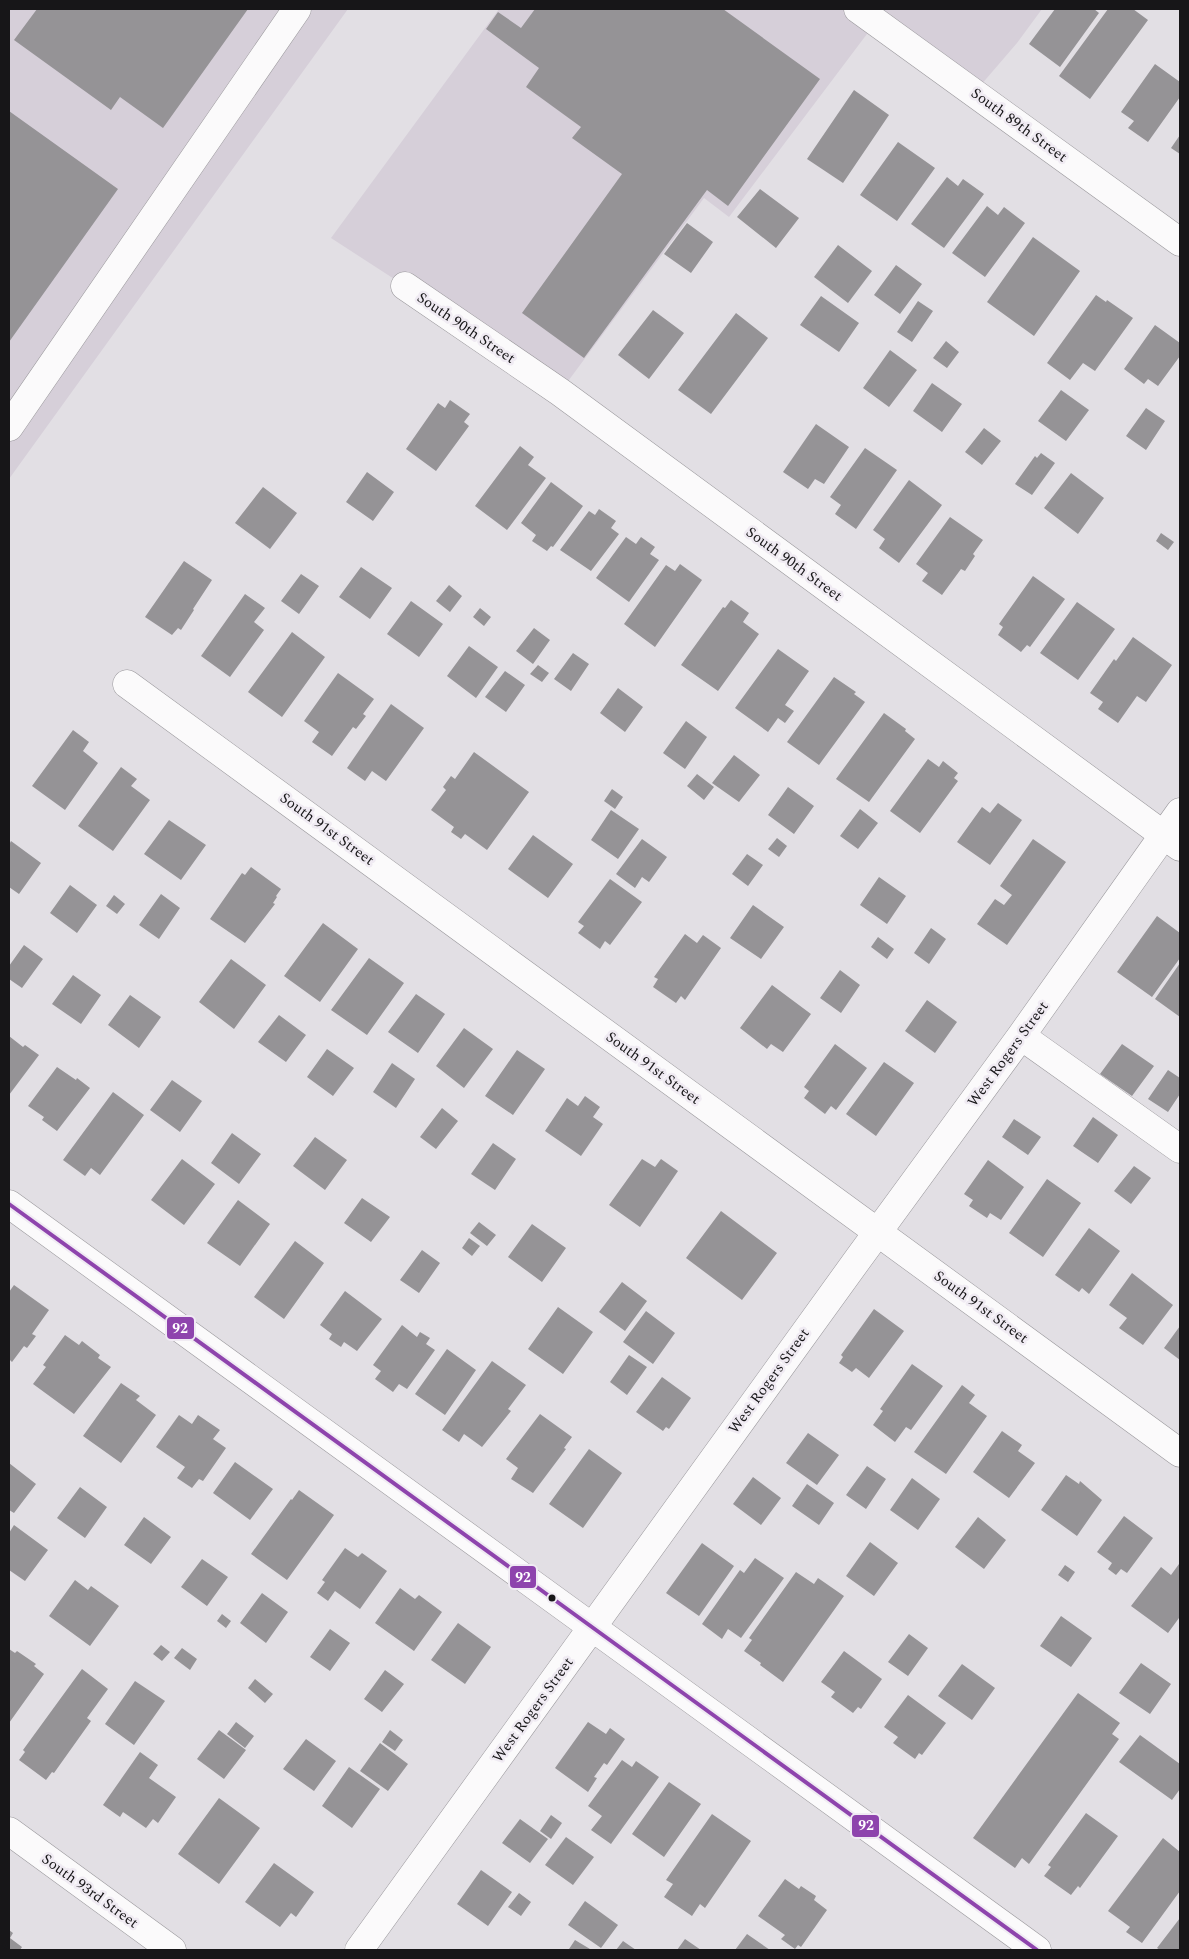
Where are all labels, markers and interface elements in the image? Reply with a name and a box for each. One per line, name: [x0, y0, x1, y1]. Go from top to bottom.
street label: South 89th Street: [966, 82, 1072, 168]
street label: South 90th Street: [412, 286, 520, 370]
street label: South 90th Street: [741, 521, 847, 607]
street label: South 91st Street: [275, 787, 379, 871]
street label: West Rogers Street: [962, 996, 1054, 1112]
street label: South 91st Street: [601, 1026, 705, 1110]
street label: South 91st Street: [929, 1265, 1033, 1349]
line badge: 92: [166, 1316, 195, 1340]
text: 92: [172, 1318, 188, 1339]
street label: West Rogers Street: [723, 1323, 815, 1439]
line badge: 92: [509, 1565, 537, 1589]
text: 92: [515, 1567, 531, 1588]
unlabelled marker: [547, 1593, 557, 1603]
street label: West Rogers Street: [487, 1652, 579, 1768]
line badge: 92: [851, 1814, 880, 1838]
text: 92: [858, 1815, 874, 1836]
street label: South 93rd Street: [37, 1848, 143, 1934]

